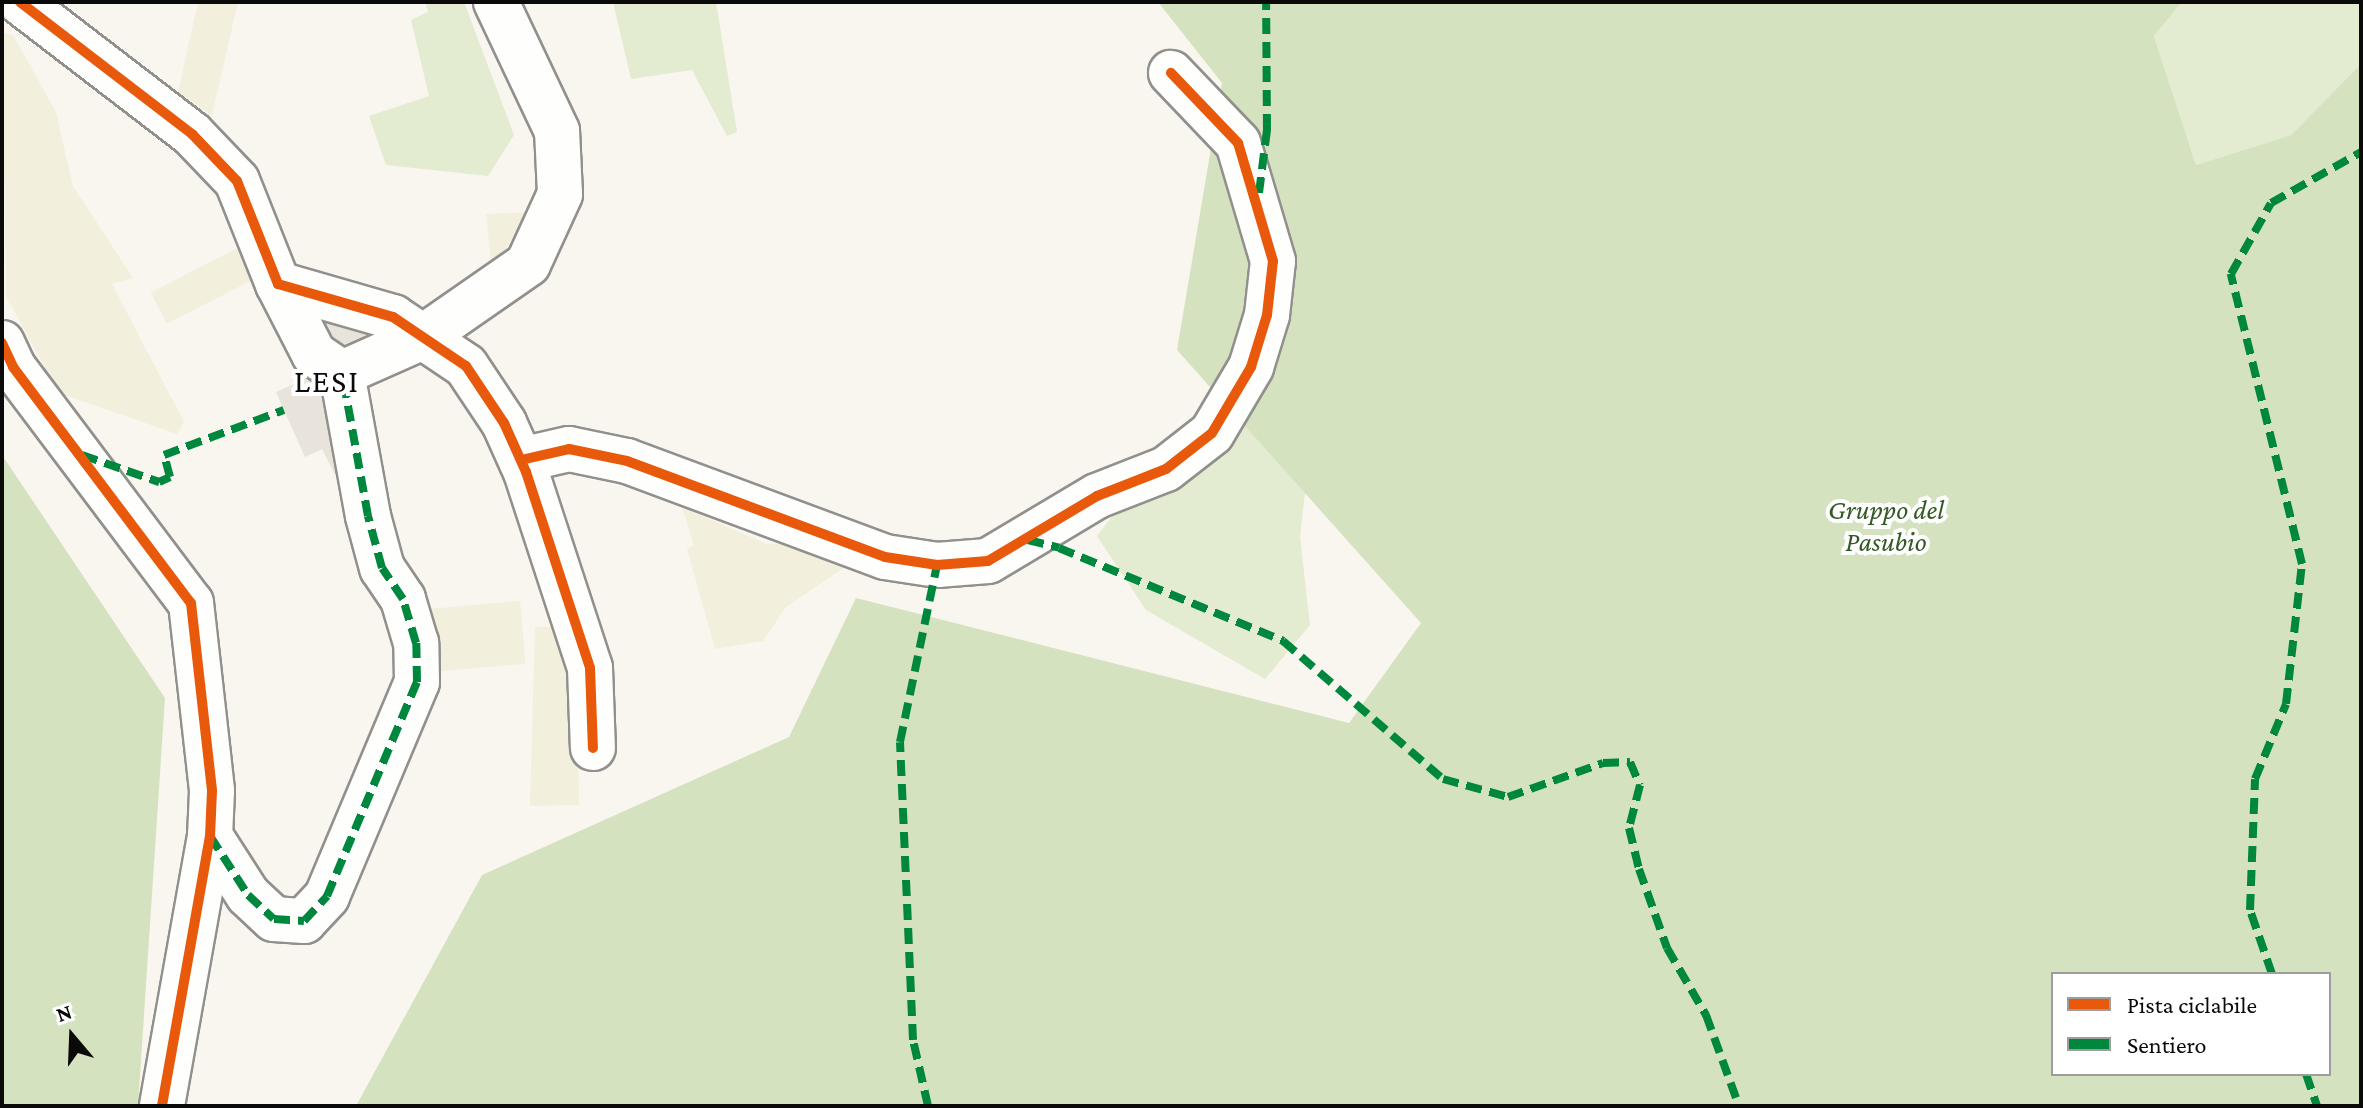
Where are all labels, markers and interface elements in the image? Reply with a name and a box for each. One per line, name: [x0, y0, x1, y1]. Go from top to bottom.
district label: LESI: [294, 362, 360, 400]
park label: Gruppo del Pasubio: [1828, 493, 1944, 559]
legend: [2051, 972, 2331, 1076]
text: Pista ciclabile: [2127, 991, 2257, 1018]
north arrow: [32, 996, 112, 1076]
text: N: [53, 999, 75, 1027]
text: Sentiero: [2127, 1031, 2206, 1058]

